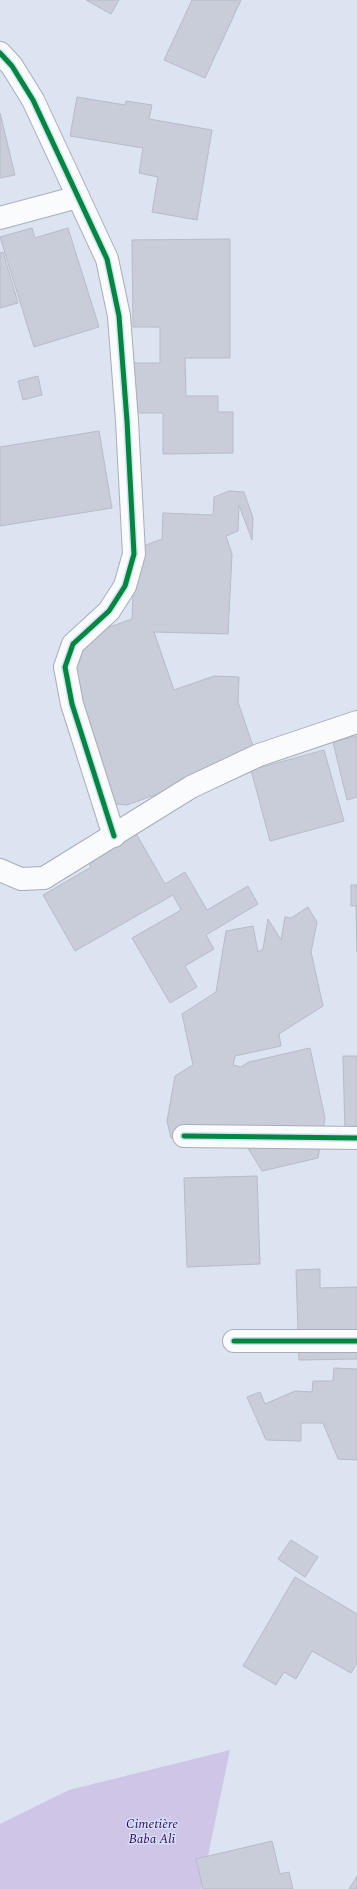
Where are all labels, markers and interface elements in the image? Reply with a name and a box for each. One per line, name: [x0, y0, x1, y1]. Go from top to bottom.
park label: Cimetière Baba Ali: [126, 1814, 178, 1849]

